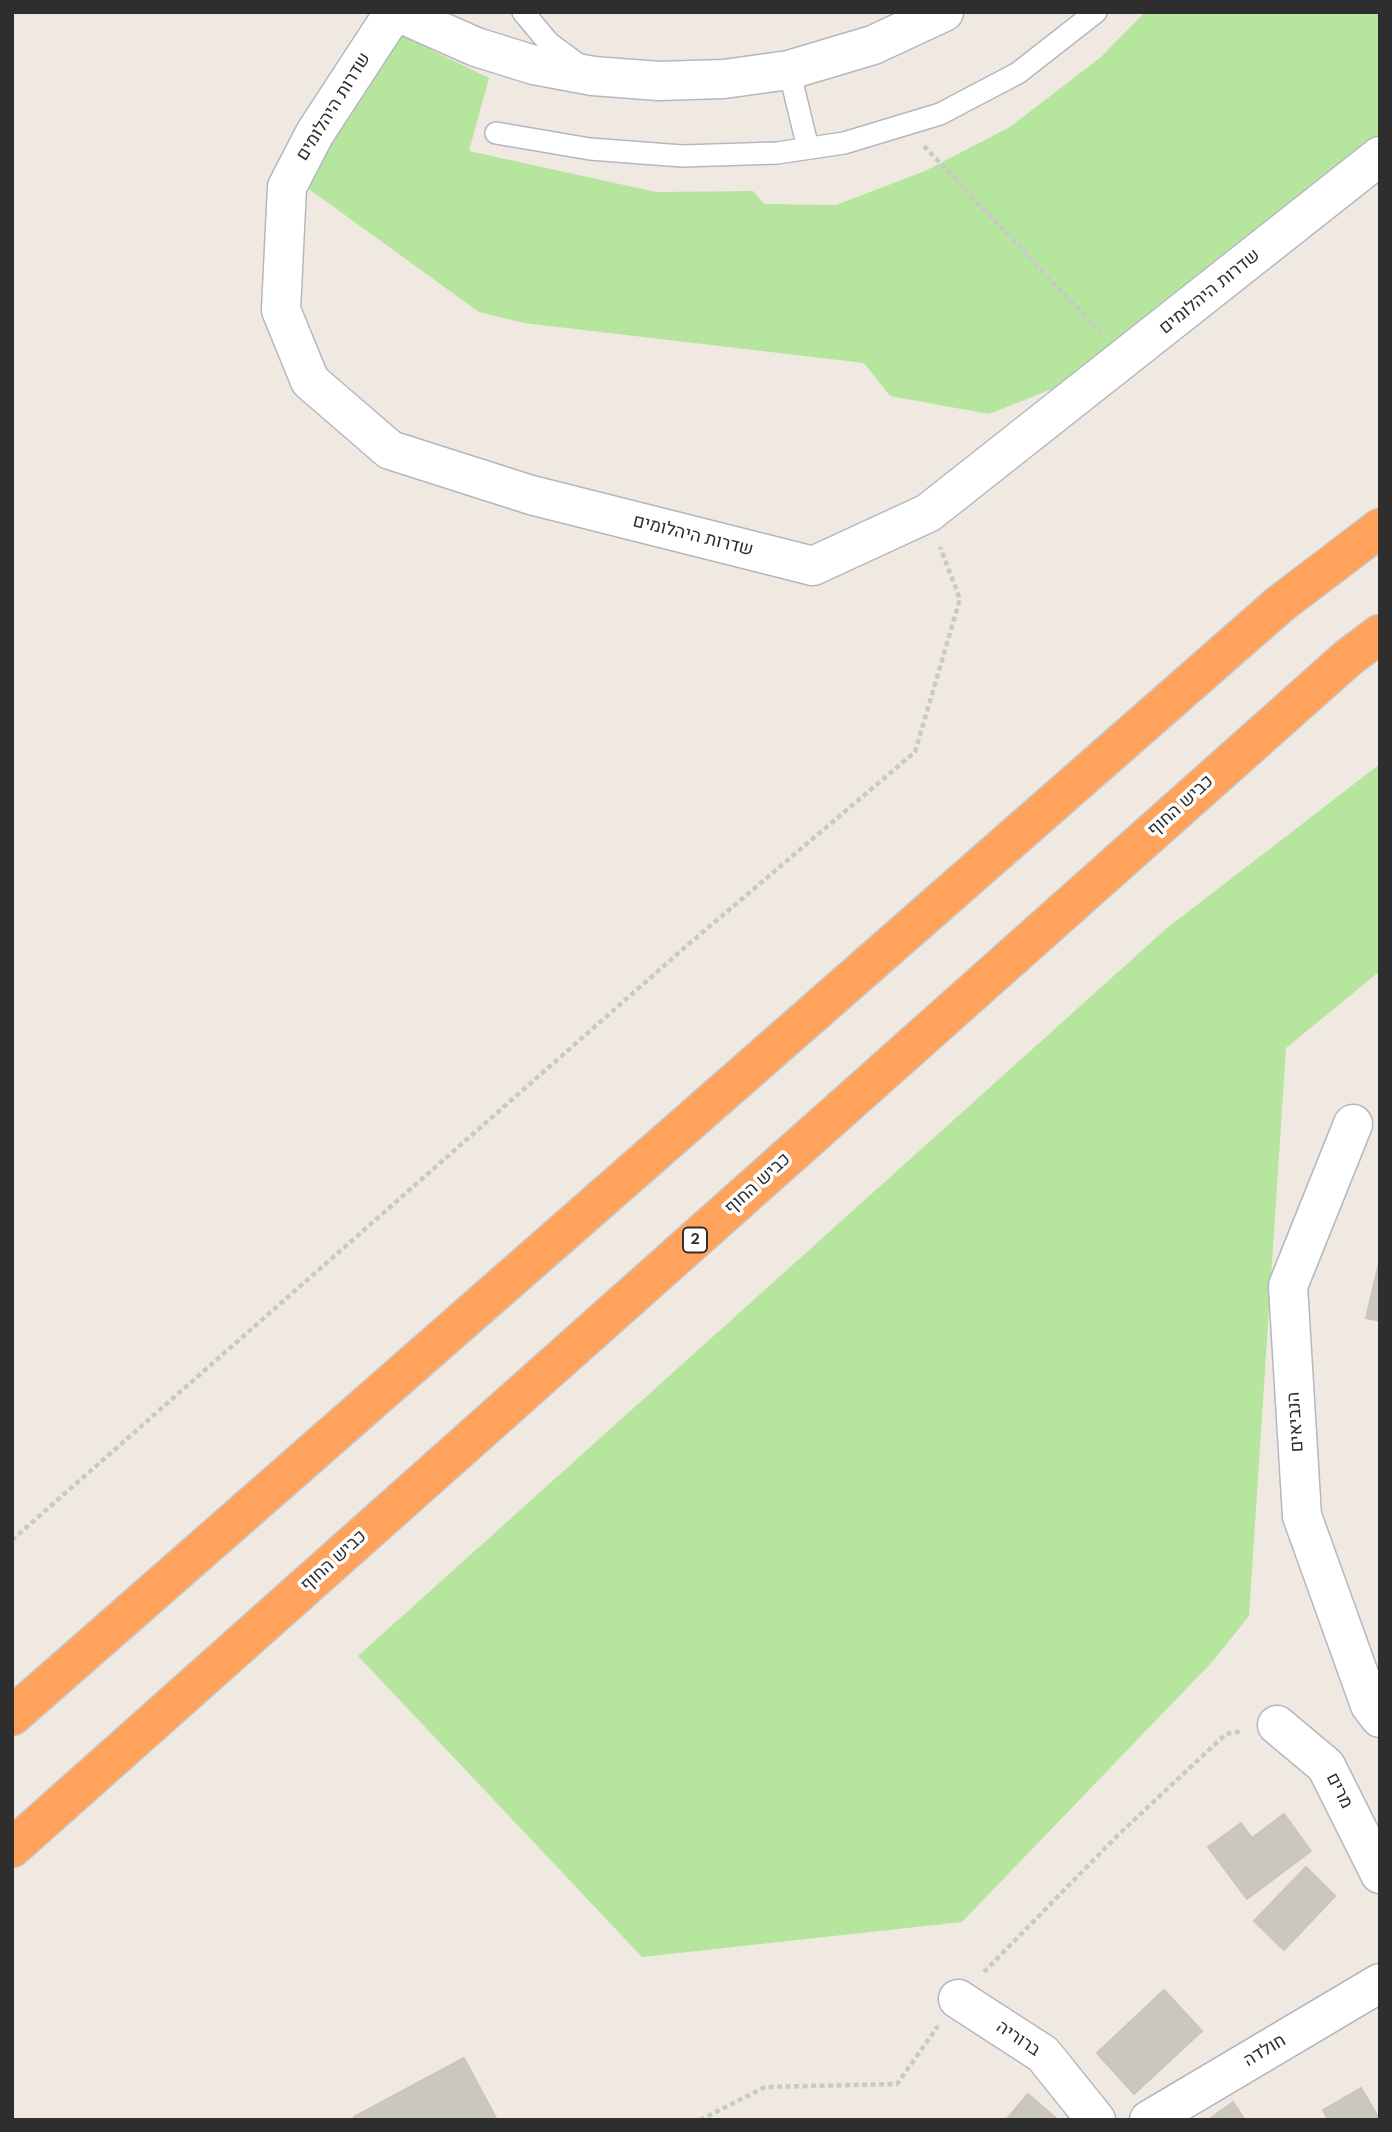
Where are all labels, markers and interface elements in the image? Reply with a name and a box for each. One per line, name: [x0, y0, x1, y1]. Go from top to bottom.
street label: שדרות היהלומים: [292, 49, 376, 165]
street label: שדרות היהלומים: [1155, 245, 1265, 339]
street label: שדרות היהלומים: [631, 511, 755, 561]
street label: כביש החוף: [1144, 771, 1218, 841]
street label: כביש החוף: [721, 1149, 795, 1219]
road number: 2: [683, 1228, 707, 1252]
street label: הנביאים: [1283, 1391, 1309, 1453]
street label: כביש החוף: [297, 1526, 371, 1596]
street label: מרים: [1321, 1770, 1357, 1812]
street label: ברוריה: [992, 2016, 1044, 2062]
street label: חולדה: [1240, 2030, 1290, 2072]

